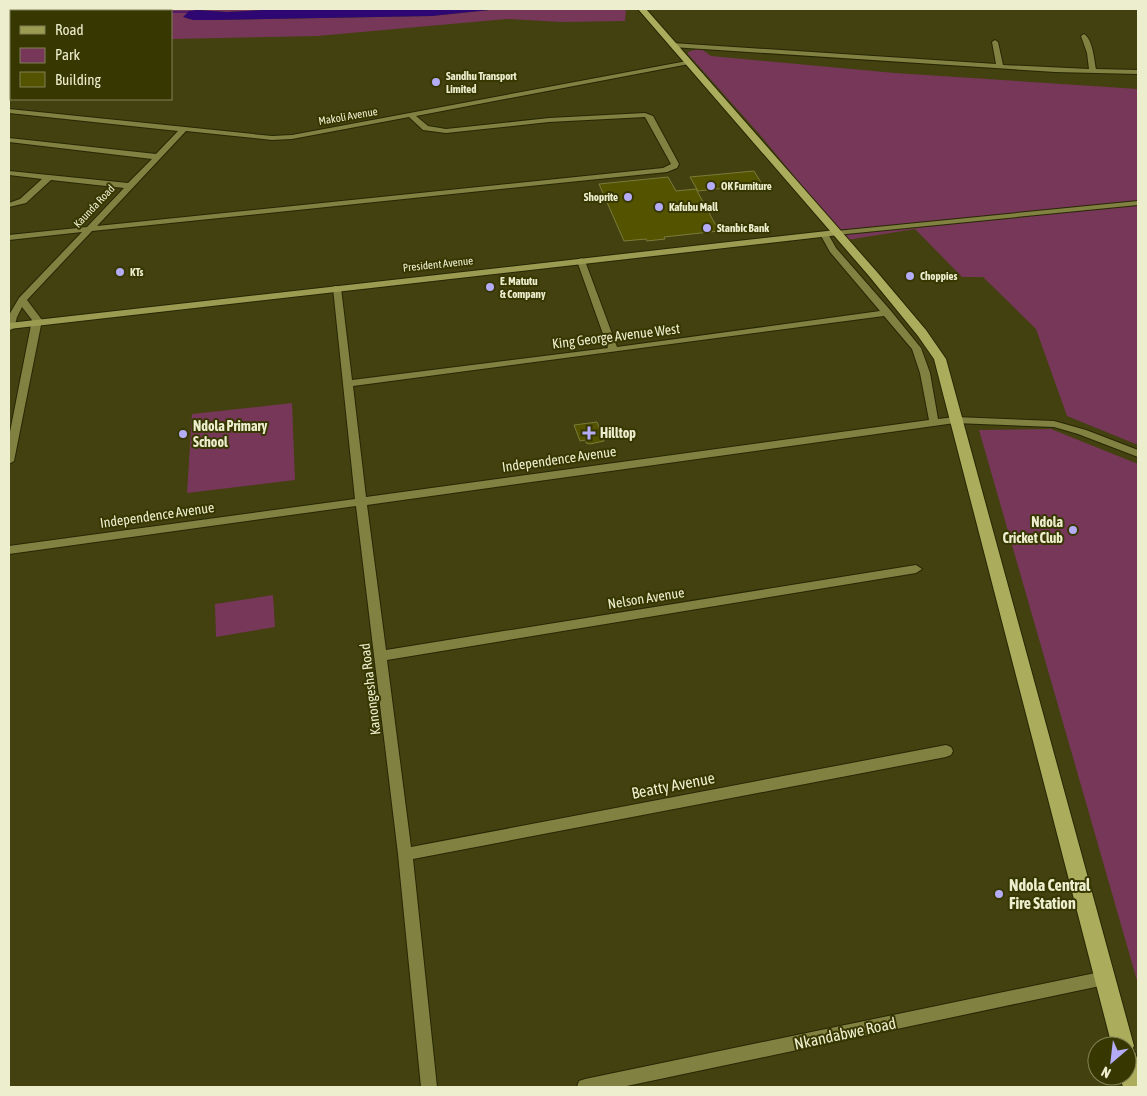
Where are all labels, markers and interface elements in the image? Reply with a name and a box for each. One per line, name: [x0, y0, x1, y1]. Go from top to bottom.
legend: [10, 10, 172, 100]
text: Road: [55, 21, 84, 38]
text: Park: [55, 46, 80, 63]
place label: Sandhu Transport Limited: [446, 70, 517, 95]
text: Building: [55, 71, 101, 88]
marker: Sandhu Transport Limited: [430, 76, 442, 88]
street label: Makoli Avenue: [318, 105, 378, 127]
marker: OK Furniture: [705, 180, 717, 192]
place label: OK Furniture: [721, 180, 772, 192]
street label: Kaunda Road: [71, 182, 117, 230]
place label: Shoprite: [584, 191, 618, 203]
marker: Shoprite: [622, 191, 634, 203]
marker: Kafubu Mall: [653, 201, 665, 213]
place label: Kafubu Mall: [669, 201, 719, 213]
marker: Stanbic Bank: [701, 222, 713, 234]
place label: Stanbic Bank: [717, 222, 769, 234]
street label: President Avenue: [402, 254, 474, 274]
marker: KTs: [114, 266, 126, 278]
place label: KTs: [130, 266, 144, 278]
marker: Choppies: [904, 270, 916, 282]
place label: Choppies: [920, 270, 957, 282]
place label: E. Matutu & Company: [500, 275, 546, 300]
marker: E. Matutu & Company: [484, 281, 496, 293]
street label: King George Avenue West: [551, 320, 681, 352]
place label: Ndola Primary School: [193, 418, 268, 450]
place label: Hilltop: [600, 425, 636, 441]
marker: Hilltop: [582, 426, 596, 440]
marker: Ndola Primary School: [177, 428, 189, 440]
street label: Independence Avenue: [501, 443, 617, 475]
street label: Independence Avenue: [99, 499, 215, 531]
place label: Ndola Cricket Club: [1003, 514, 1063, 546]
marker: Ndola Cricket Club: [1067, 524, 1079, 536]
street label: Nelson Avenue: [607, 584, 685, 612]
street label: Kanongesha Road: [356, 642, 384, 736]
street label: Beatty Avenue: [630, 768, 716, 803]
place label: Ndola Central Fire Station: [1009, 876, 1091, 912]
marker: Ndola Central Fire Station: [993, 888, 1005, 900]
street label: Nkandabwe Road: [792, 1013, 898, 1053]
north arrow: [1087, 1036, 1137, 1086]
text: N: [1098, 1063, 1113, 1081]

